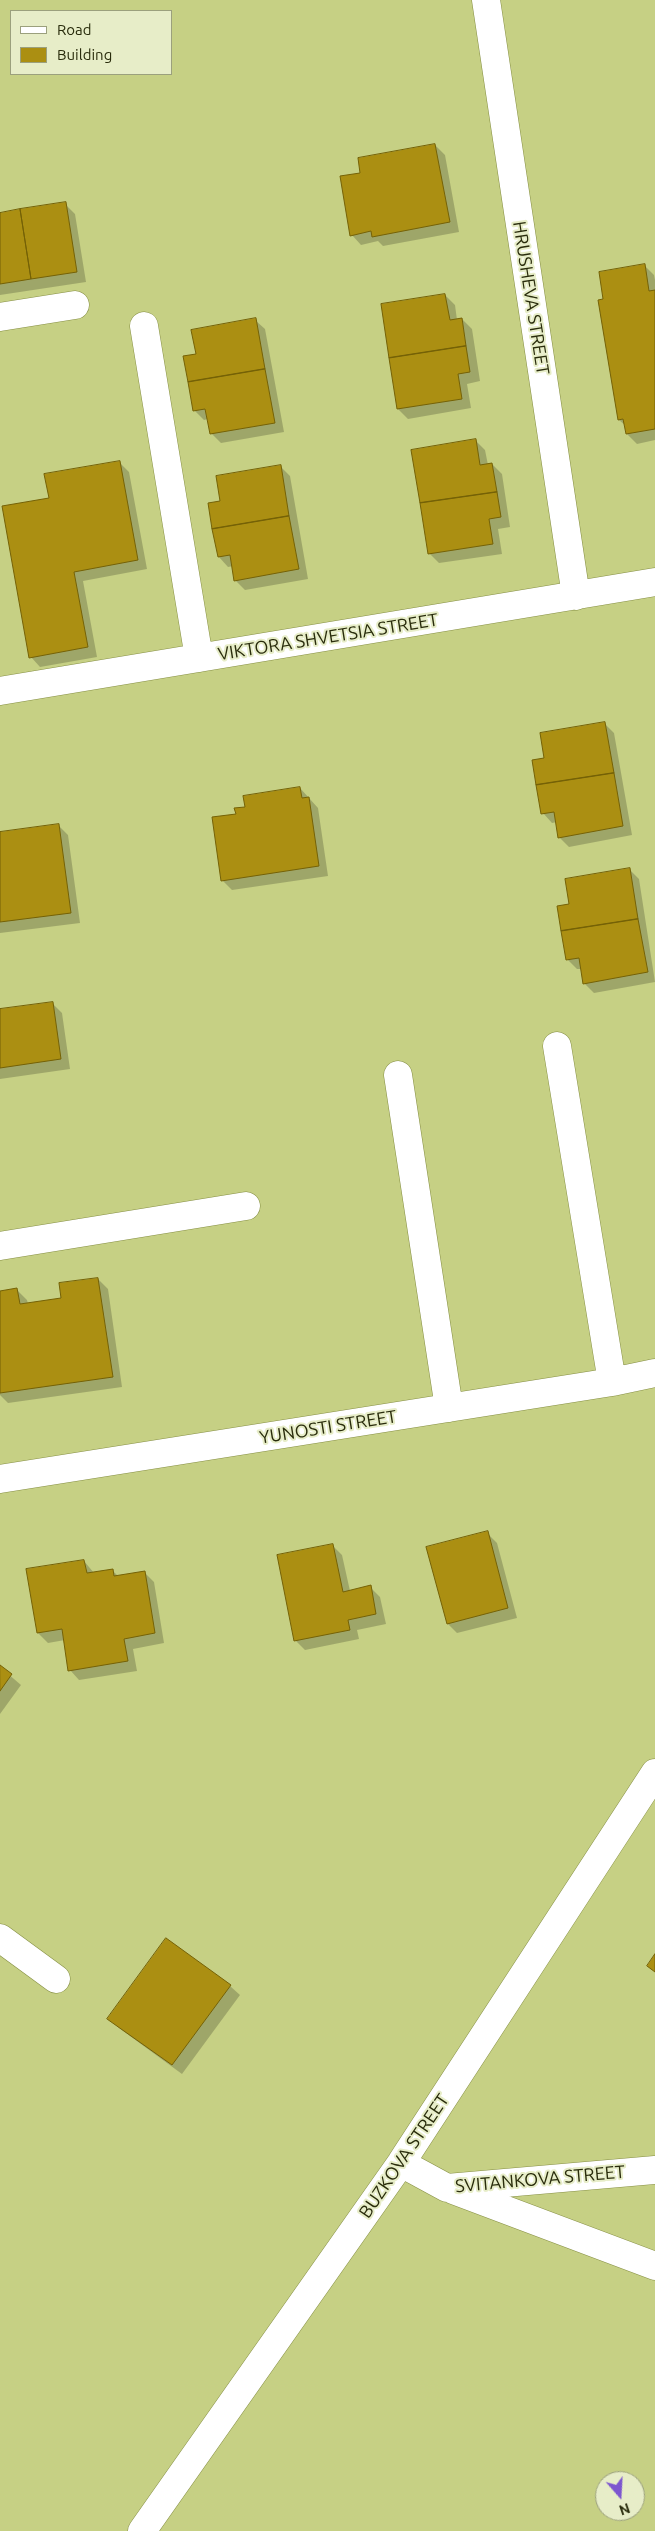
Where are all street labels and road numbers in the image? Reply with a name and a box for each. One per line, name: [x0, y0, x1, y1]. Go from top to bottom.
street label: HRUSHEVA STREET: [508, 220, 554, 376]
street label: VIKTORA SHVETSIA STREET: [216, 609, 440, 665]
street label: YUNOSTI STREET: [258, 1405, 398, 1449]
street label: BUZKOVA STREET: [354, 2090, 454, 2222]
street label: SVITANKOVA STREET: [454, 2161, 626, 2197]

